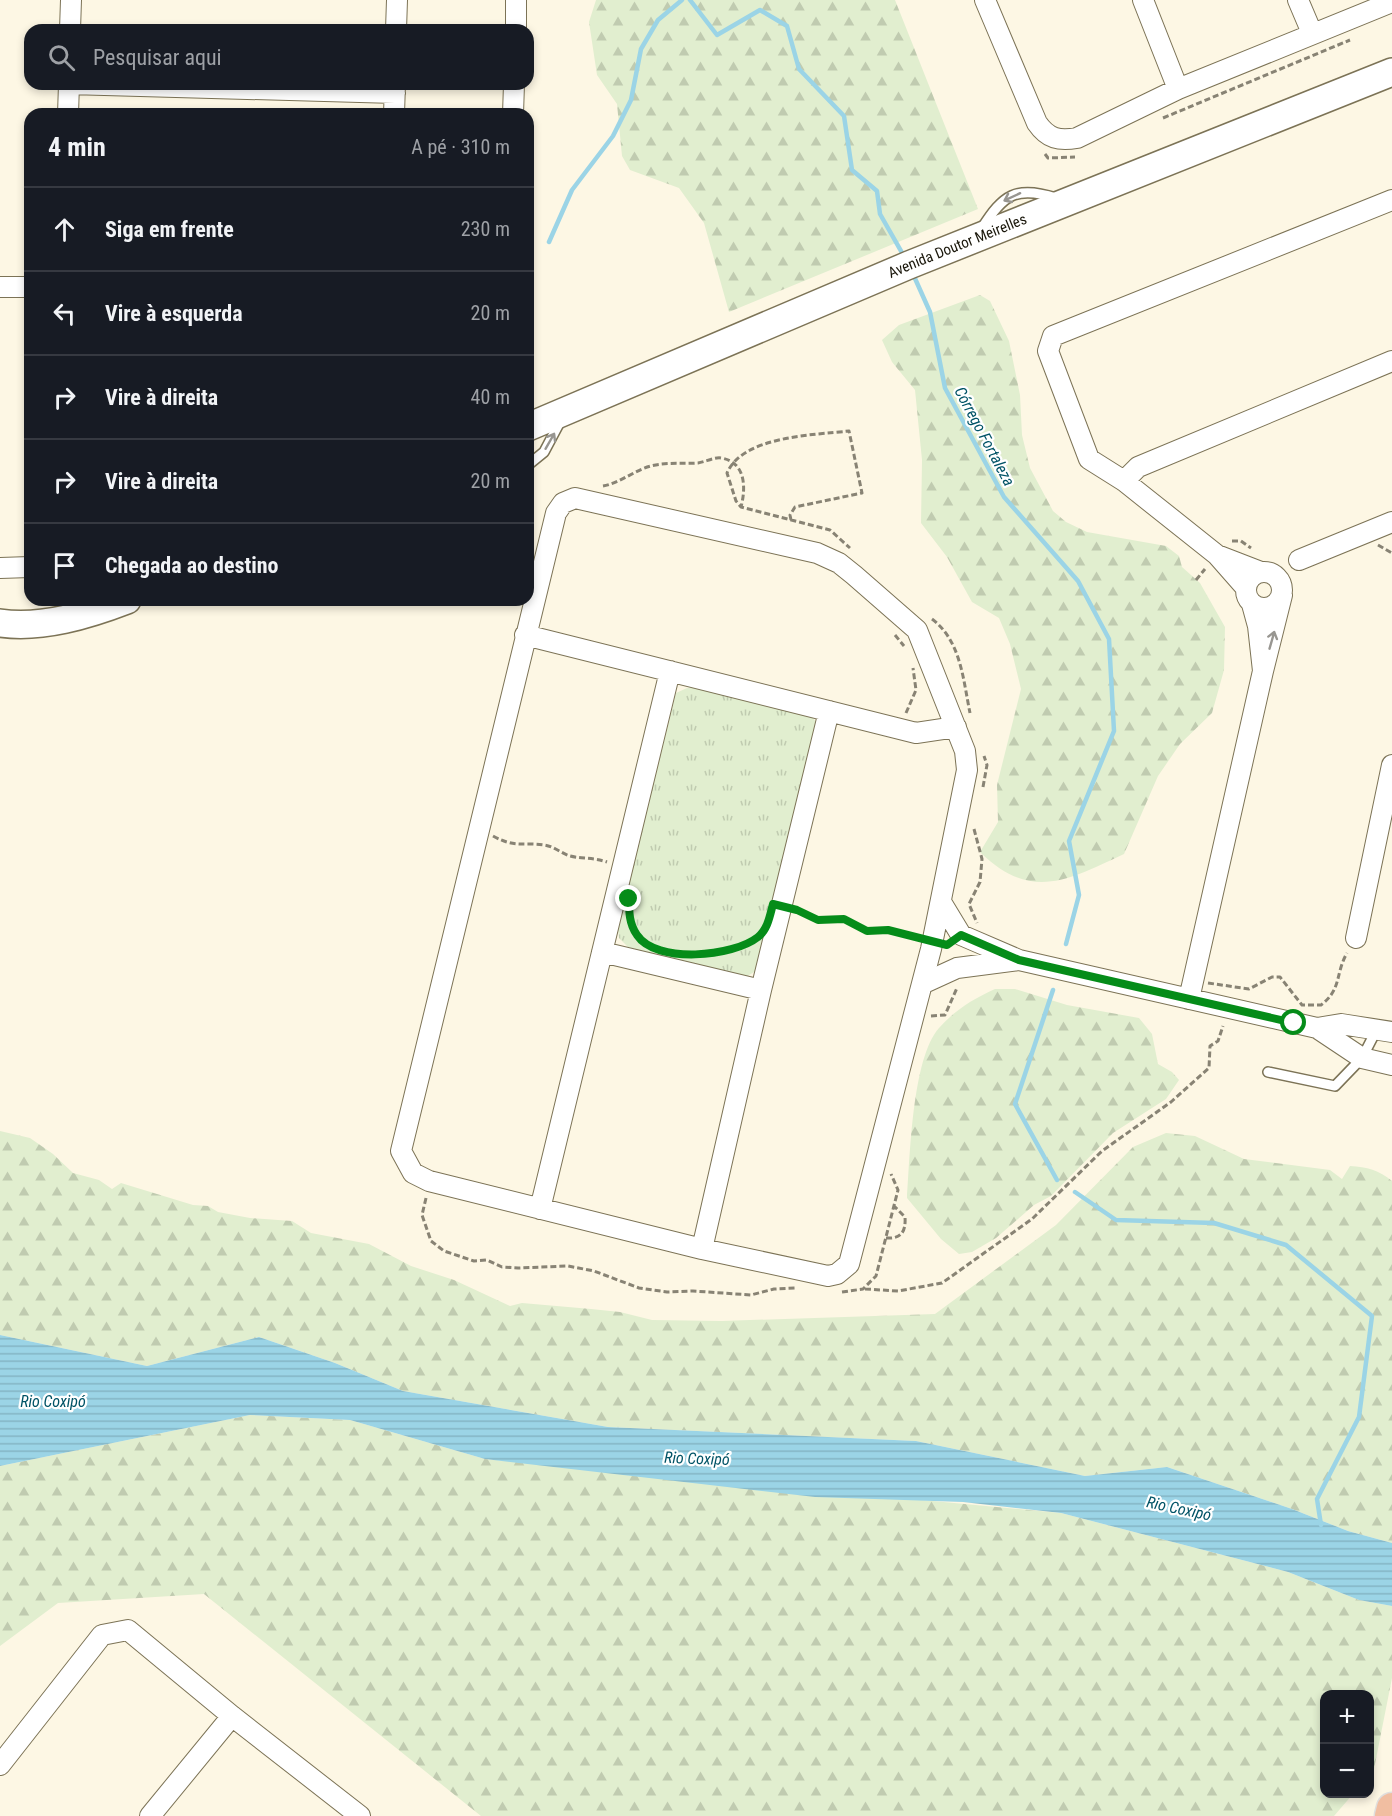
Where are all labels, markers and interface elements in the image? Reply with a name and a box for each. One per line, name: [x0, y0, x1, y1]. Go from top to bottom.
search box: [24, 24, 534, 90]
icon: search: [45, 41, 78, 74]
text: Pesquisar aqui: [93, 45, 222, 70]
text: 4 min: [48, 132, 106, 162]
text: A pé · 310 m: [411, 135, 510, 159]
one-way arrow: [1003, 191, 1021, 203]
street label: Avenida Doutor Meirelles: [885, 210, 1029, 282]
icon: ahead: [48, 213, 81, 246]
text: Siga em frente: [105, 217, 234, 242]
text: 230 m: [461, 217, 510, 241]
icon: left: [48, 297, 81, 330]
text: Vire à esquerda: [105, 301, 243, 326]
text: 20 m: [471, 301, 510, 325]
icon: right: [48, 381, 81, 414]
water label: Córrego Fortaleza: [950, 383, 1019, 489]
text: Vire à direita: [105, 385, 218, 410]
text: 40 m: [471, 385, 510, 409]
one-way arrow: [544, 433, 556, 450]
icon: right: [48, 465, 81, 498]
text: Vire à direita: [105, 469, 218, 494]
text: 20 m: [471, 469, 510, 493]
icon: arrive: [48, 549, 81, 582]
text: Chegada ao destino: [105, 553, 279, 578]
one-way arrow: [1267, 631, 1278, 650]
route end: [615, 885, 641, 911]
route start: [1280, 1009, 1306, 1035]
water label: Rio Coxipó: [20, 1392, 86, 1411]
water label: Rio Coxipó: [664, 1448, 730, 1469]
water label: Rio Coxipó: [1145, 1492, 1213, 1525]
map controls: [1320, 1690, 1374, 1798]
button: +: [1320, 1690, 1374, 1744]
button: −: [1320, 1744, 1374, 1798]

